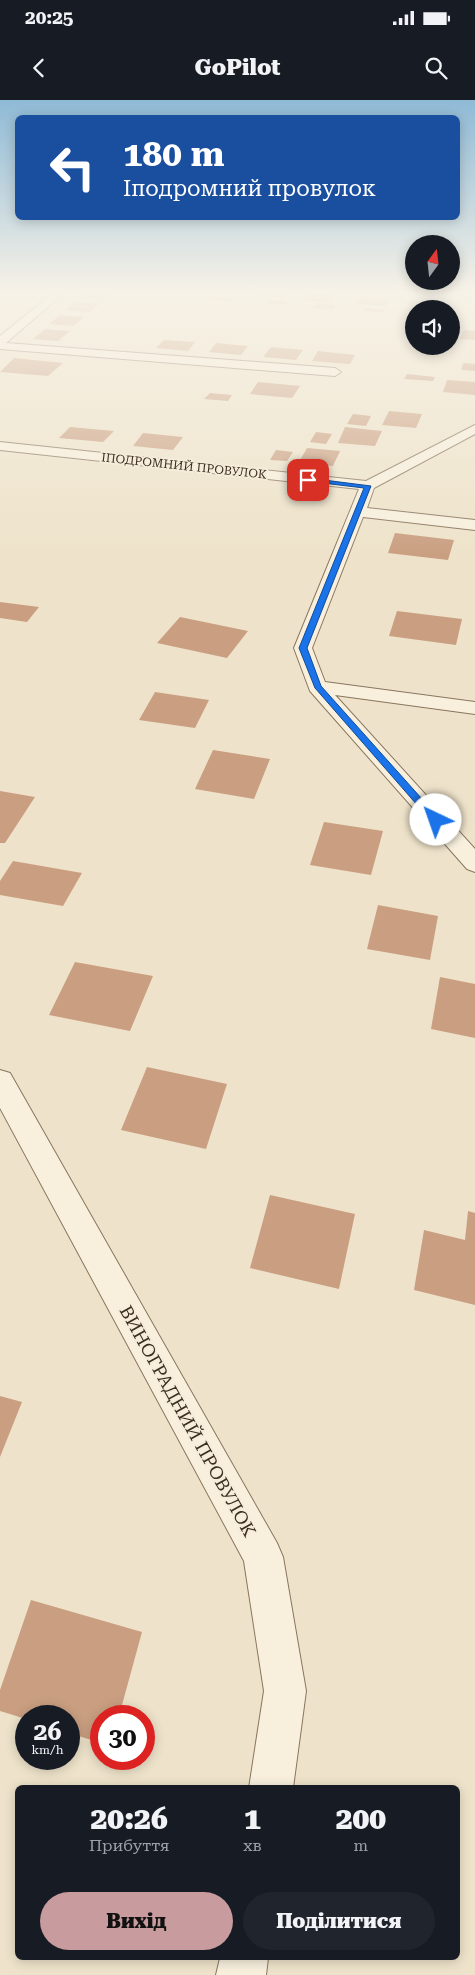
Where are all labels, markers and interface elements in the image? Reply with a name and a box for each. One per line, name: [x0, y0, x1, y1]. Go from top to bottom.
text: 20:25: [25, 6, 74, 29]
icon: back: [25, 54, 53, 82]
icon: search: [422, 54, 450, 82]
text: GoPilot: [194, 55, 281, 80]
text: 180 m: [123, 134, 224, 175]
icon: left: [40, 135, 105, 200]
text: Іподромний провулок: [123, 176, 376, 201]
north arrow: [405, 235, 460, 290]
map controls: [405, 235, 460, 355]
button: sound: [405, 300, 460, 355]
street label: ІПОДРОМНИЙ ПРОВУЛОК: [101, 450, 268, 482]
pin: [287, 459, 329, 501]
icon: arrive: [294, 466, 322, 494]
position arrow: [409, 793, 461, 845]
street label: ВИНОГРАДНИЙ ПРОВУЛОК: [116, 1302, 260, 1540]
speed limit sign: 30: [90, 1705, 155, 1770]
text: 26: [33, 1717, 62, 1746]
text: km/h: [31, 1743, 64, 1757]
text: 20:26: [91, 1801, 168, 1836]
text: 1: [244, 1801, 261, 1836]
text: 200: [336, 1801, 386, 1836]
text: Прибуття: [89, 1836, 169, 1855]
text: хв: [243, 1836, 262, 1855]
text: m: [354, 1836, 368, 1855]
button: Вихід: [40, 1892, 233, 1950]
button: Поділитися: [243, 1892, 435, 1950]

